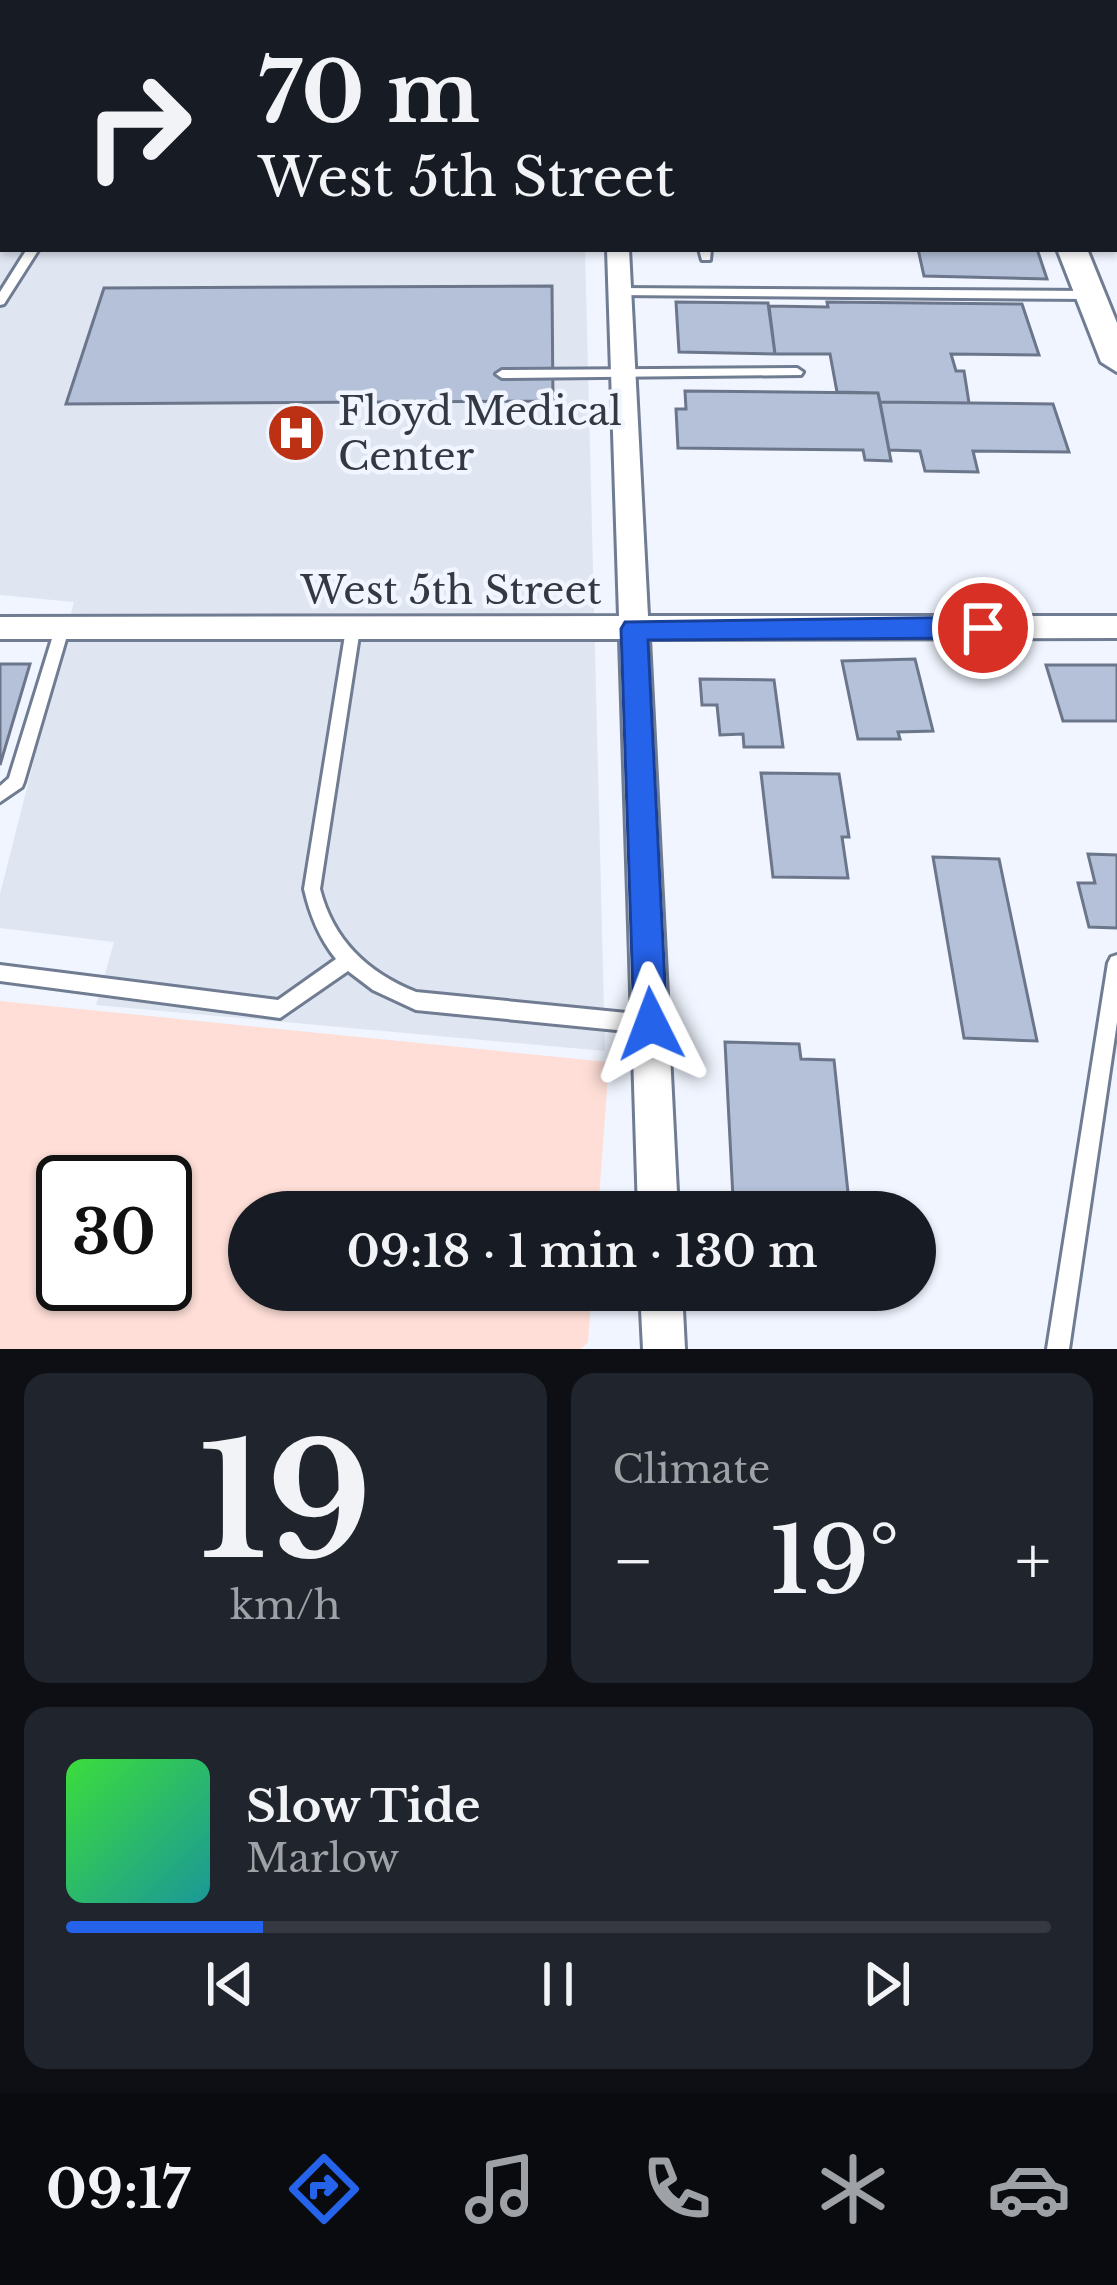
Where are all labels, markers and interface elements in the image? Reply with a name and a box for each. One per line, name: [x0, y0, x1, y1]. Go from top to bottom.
text: 70 m: [258, 41, 480, 145]
icon: right: [60, 48, 216, 204]
text: West 5th Street: [258, 144, 675, 211]
place label: Floyd Medical Center: [338, 387, 622, 481]
hospital icon: Floyd Medical Center: [265, 402, 327, 464]
street label: West 5th Street: [299, 566, 602, 615]
pin: [932, 577, 1034, 679]
icon: arrive: [950, 595, 1016, 661]
position arrow: [588, 961, 714, 1087]
speed limit sign: 30: [36, 1155, 192, 1311]
text: 09:18 · 1 min · 130 m: [346, 1223, 818, 1279]
text: 19: [199, 1406, 372, 1599]
text: Climate: [613, 1445, 770, 1494]
text: 19°: [770, 1506, 899, 1617]
text: −: [613, 1520, 654, 1602]
text: +: [1015, 1520, 1051, 1602]
text: km/h: [230, 1581, 341, 1630]
text: Slow Tide: [246, 1778, 481, 1834]
text: Marlow: [246, 1834, 399, 1883]
icon: previous: [197, 1951, 263, 2017]
icon: pause: [525, 1951, 591, 2017]
icon: next: [854, 1951, 920, 2017]
icon: directions: [282, 2147, 366, 2231]
icon: music: [458, 2147, 542, 2231]
icon: phone: [635, 2147, 719, 2231]
icon: climate: [811, 2147, 895, 2231]
icon: car: [987, 2147, 1071, 2231]
text: 09:17: [46, 2156, 190, 2223]

